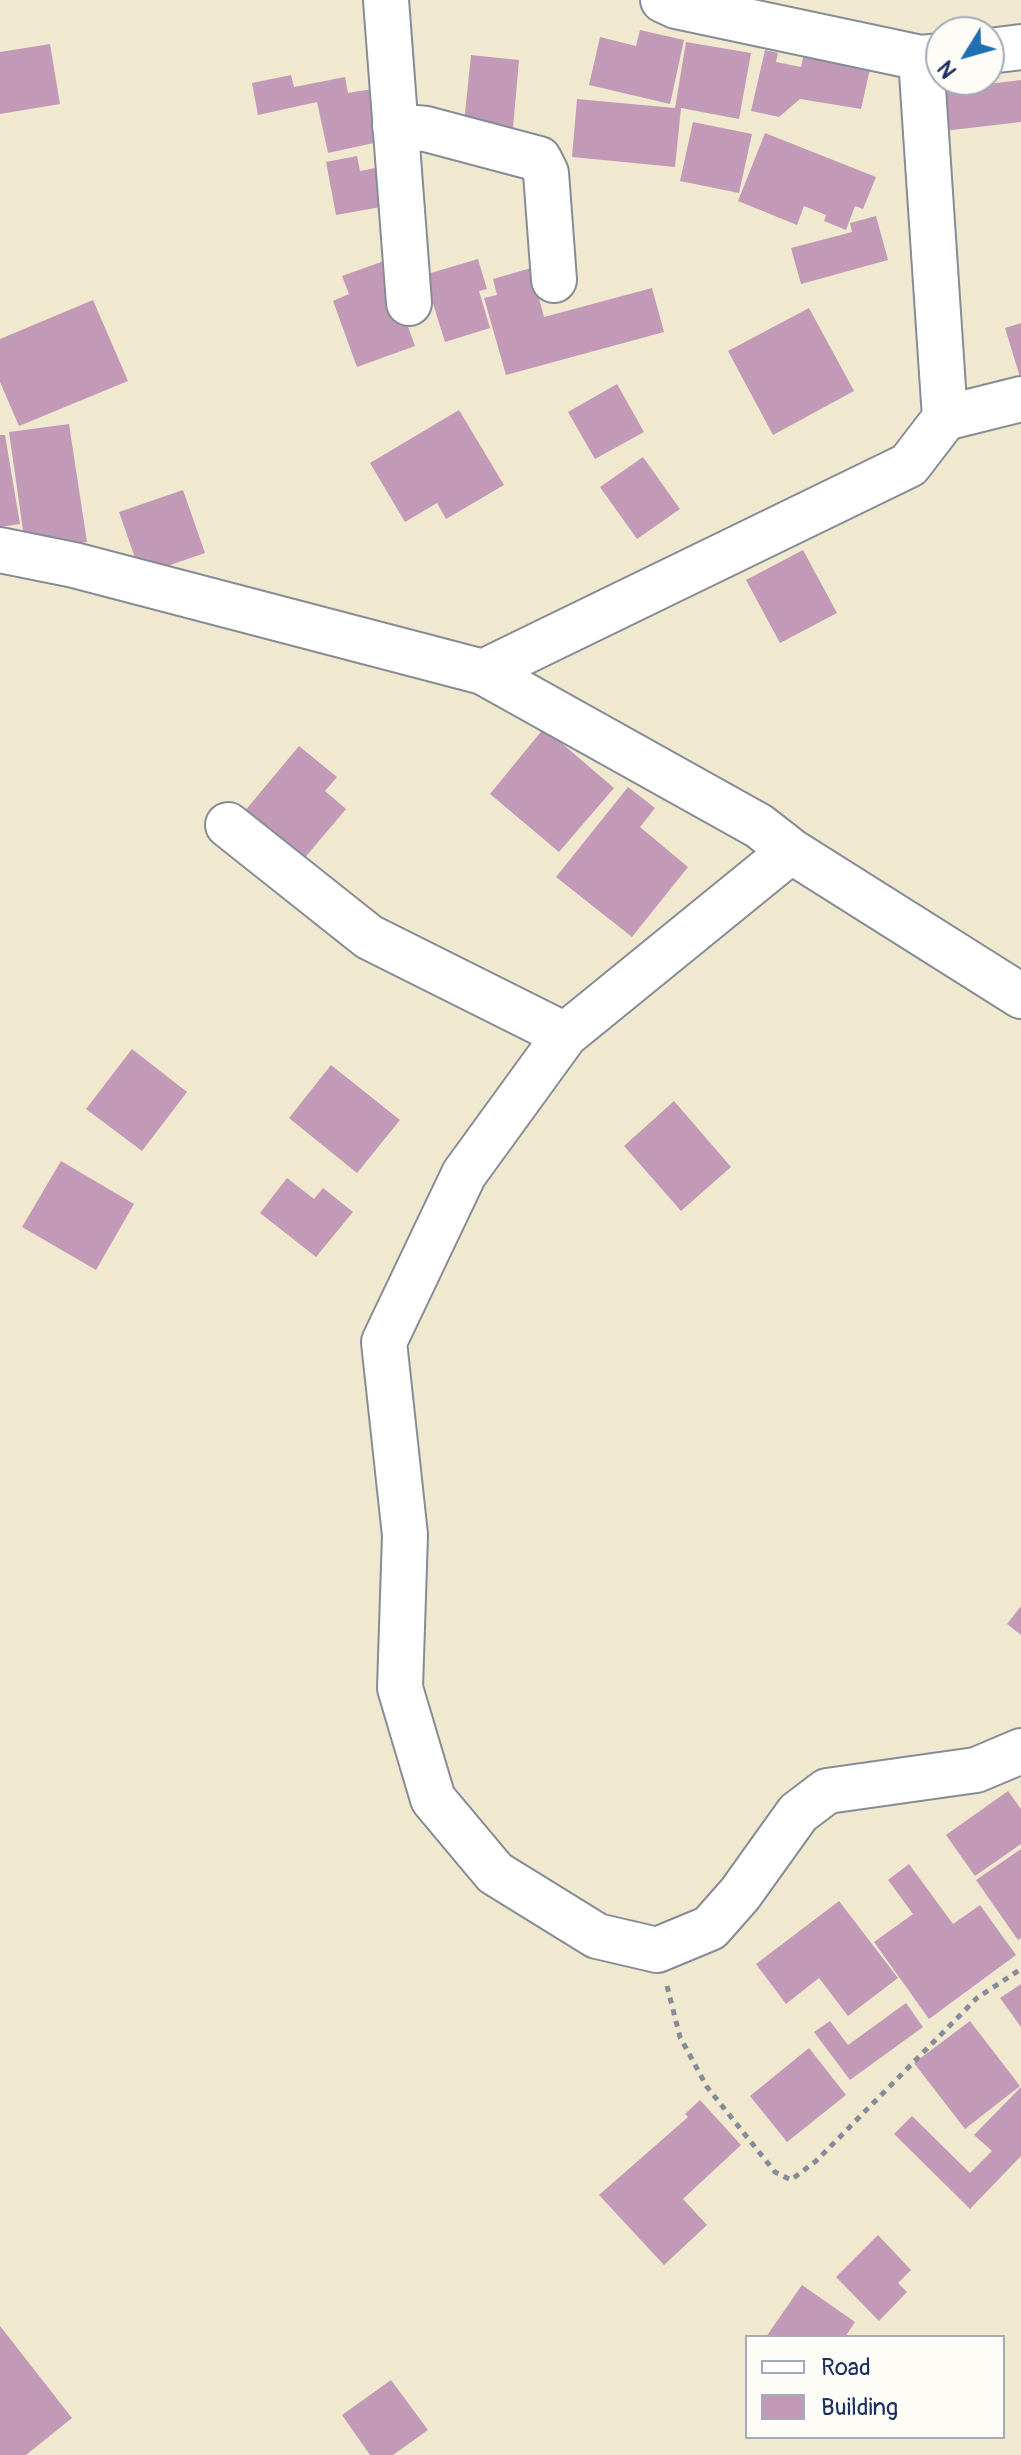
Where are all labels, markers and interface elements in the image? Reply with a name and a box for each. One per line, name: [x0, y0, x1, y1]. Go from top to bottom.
north arrow: [925, 16, 1005, 96]
text: N: [932, 55, 963, 84]
legend: [745, 2335, 1005, 2439]
text: Road: [821, 2353, 871, 2382]
text: Building: [821, 2393, 898, 2422]

